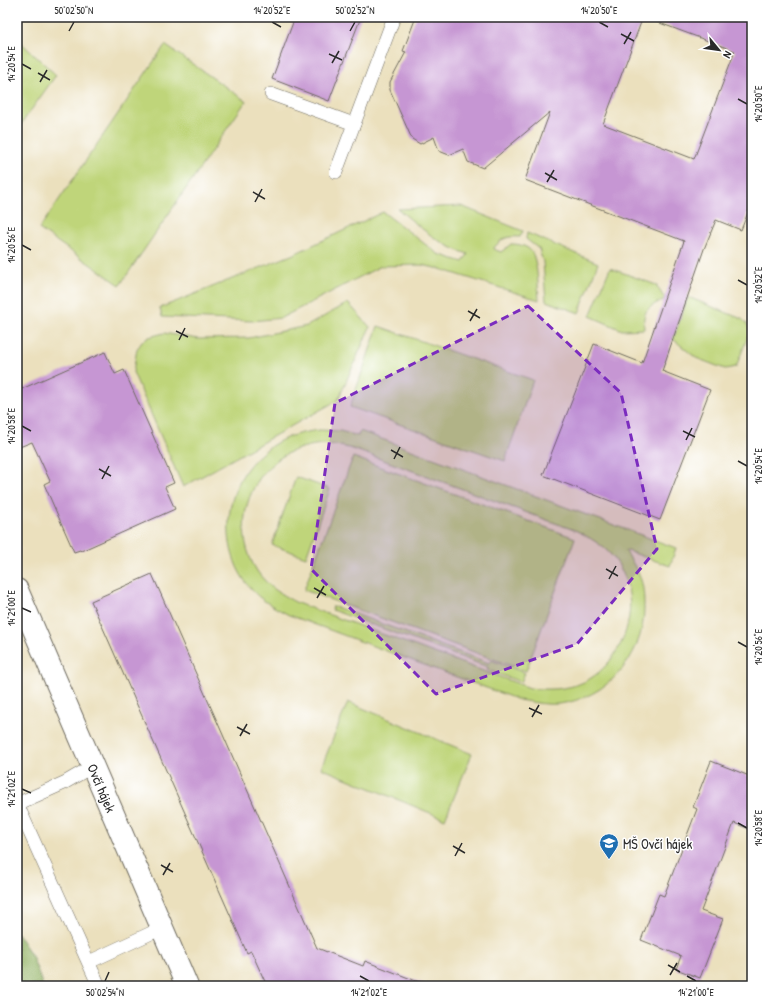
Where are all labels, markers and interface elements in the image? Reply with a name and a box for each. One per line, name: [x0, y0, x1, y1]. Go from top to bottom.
text: 50°02'50"N: [55, 4, 93, 17]
text: 14°20'52"E: [254, 4, 291, 17]
text: 50°02'52"N: [335, 4, 375, 17]
text: 14°20'50"E: [581, 4, 618, 17]
north arrow: [699, 30, 739, 70]
text: 14°20'54"E: [5, 45, 18, 82]
text: N: [720, 49, 735, 61]
text: 14°20'50"E: [752, 85, 765, 122]
text: 14°20'56"E: [5, 226, 18, 263]
text: 14°20'52"E: [752, 266, 765, 303]
text: 14°20'58"E: [5, 407, 18, 444]
text: 14°20'54"E: [752, 447, 765, 484]
text: 14°21'00"E: [5, 589, 18, 626]
text: 14°20'56"E: [752, 628, 765, 665]
street label: Ovčí hájek: [82, 761, 121, 816]
text: 14°21'02"E: [5, 770, 18, 807]
text: 14°20'58"E: [752, 809, 765, 846]
school or university icon: MŠ Ovčí hájek: [598, 832, 620, 860]
place label: MŠ Ovčí hájek: [623, 834, 692, 854]
text: 50°02'54"N: [86, 986, 124, 999]
text: 14°21'02"E: [351, 986, 388, 999]
text: 14°21'00"E: [678, 986, 715, 999]

